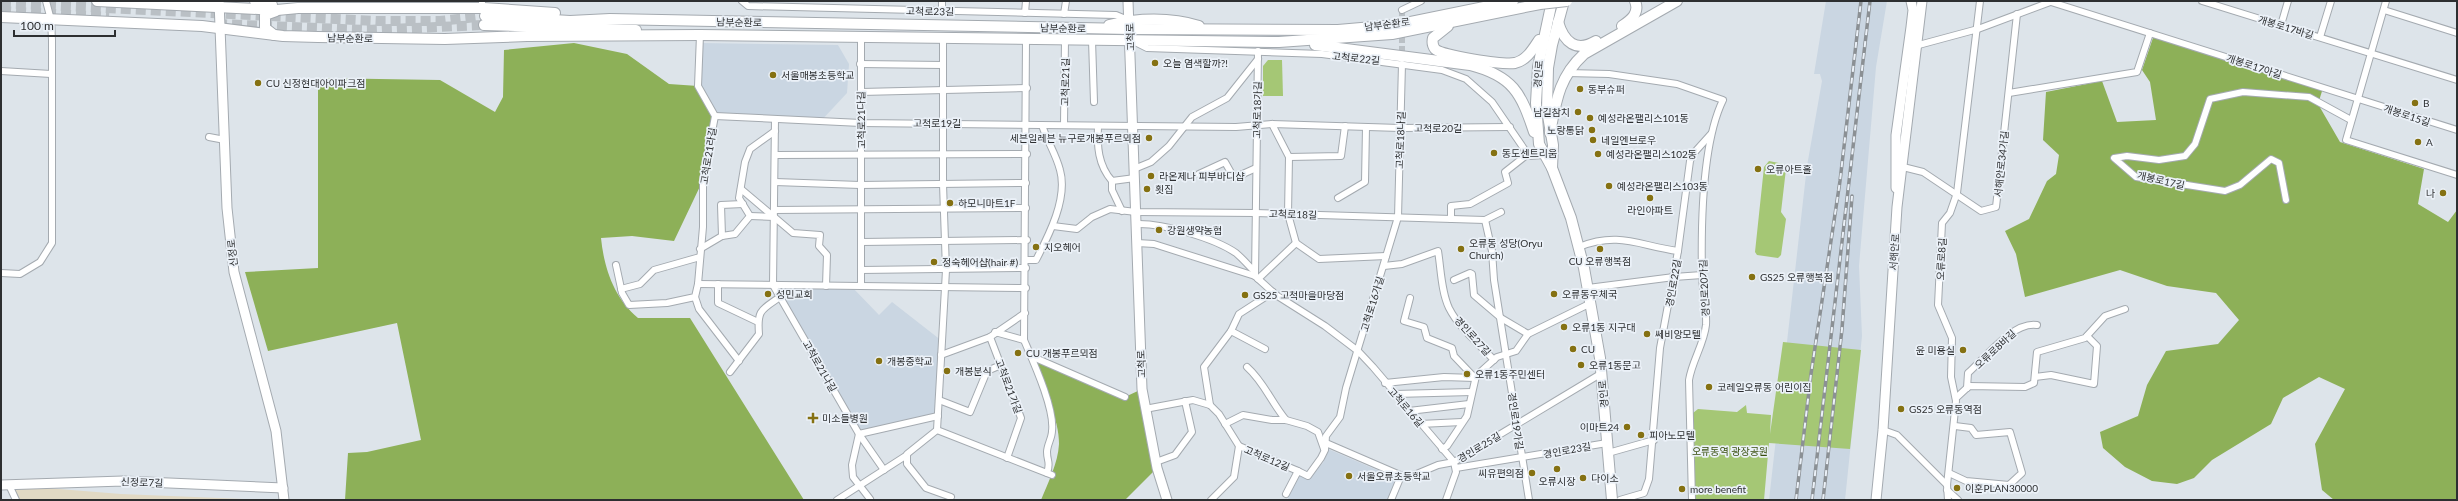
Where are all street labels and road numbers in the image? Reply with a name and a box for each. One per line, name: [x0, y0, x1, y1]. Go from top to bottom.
street label: 고척로23길: [906, 5, 954, 17]
street label: 개봉로17바길: [2257, 13, 2315, 41]
street label: 남부순환로: [1363, 15, 1411, 33]
street label: 남부순환로: [716, 16, 762, 28]
street label: 남부순환로: [1040, 22, 1086, 34]
street label: 고척로: [1124, 23, 1136, 51]
street label: 남부순환로: [327, 32, 373, 44]
street label: 고척로22길: [1331, 50, 1381, 66]
street label: 개봉로17아길: [2225, 51, 2283, 81]
street label: 고척로21길: [1059, 58, 1071, 106]
street label: 경인로: [1531, 60, 1545, 88]
street label: 고척로18가길: [1250, 81, 1264, 139]
street label: 고척로21다길: [854, 91, 868, 149]
street label: 개봉로15길: [2382, 102, 2432, 128]
street label: 고척로18나길: [1393, 111, 1407, 169]
street label: 고척로19길: [913, 117, 961, 129]
street label: 고척로20길: [1414, 122, 1462, 134]
street label: 고척로21라길: [698, 127, 718, 185]
street label: 서해안로34가길: [1992, 130, 2010, 198]
street label: 개봉로17길: [2136, 169, 2186, 191]
street label: 고척로18길: [1269, 207, 1317, 221]
street label: 서해안로: [1887, 233, 1901, 271]
street label: 오류로8길: [1934, 237, 1948, 281]
street label: 신정로: [225, 239, 239, 267]
street label: 경인로22길: [1663, 258, 1683, 308]
street label: 경인로20가길: [1697, 259, 1711, 317]
street label: 고척로16가길: [1358, 275, 1386, 333]
street label: 경인로27길: [1452, 314, 1494, 358]
street label: 오류로8바길: [1972, 327, 2018, 371]
street label: 고척로21나길: [800, 338, 840, 394]
street label: 고척로: [1135, 350, 1147, 378]
street label: 고척로21가길: [993, 357, 1025, 415]
street label: 경인로: [1596, 380, 1610, 408]
street label: 고척로16길: [1386, 385, 1426, 429]
street label: 경인로19가길: [1506, 392, 1526, 450]
street label: 경인로25길: [1455, 429, 1503, 465]
street label: 경인로23길: [1542, 440, 1592, 460]
street label: 고척로12길: [1242, 443, 1292, 473]
street label: 신정로7길: [120, 475, 164, 489]

